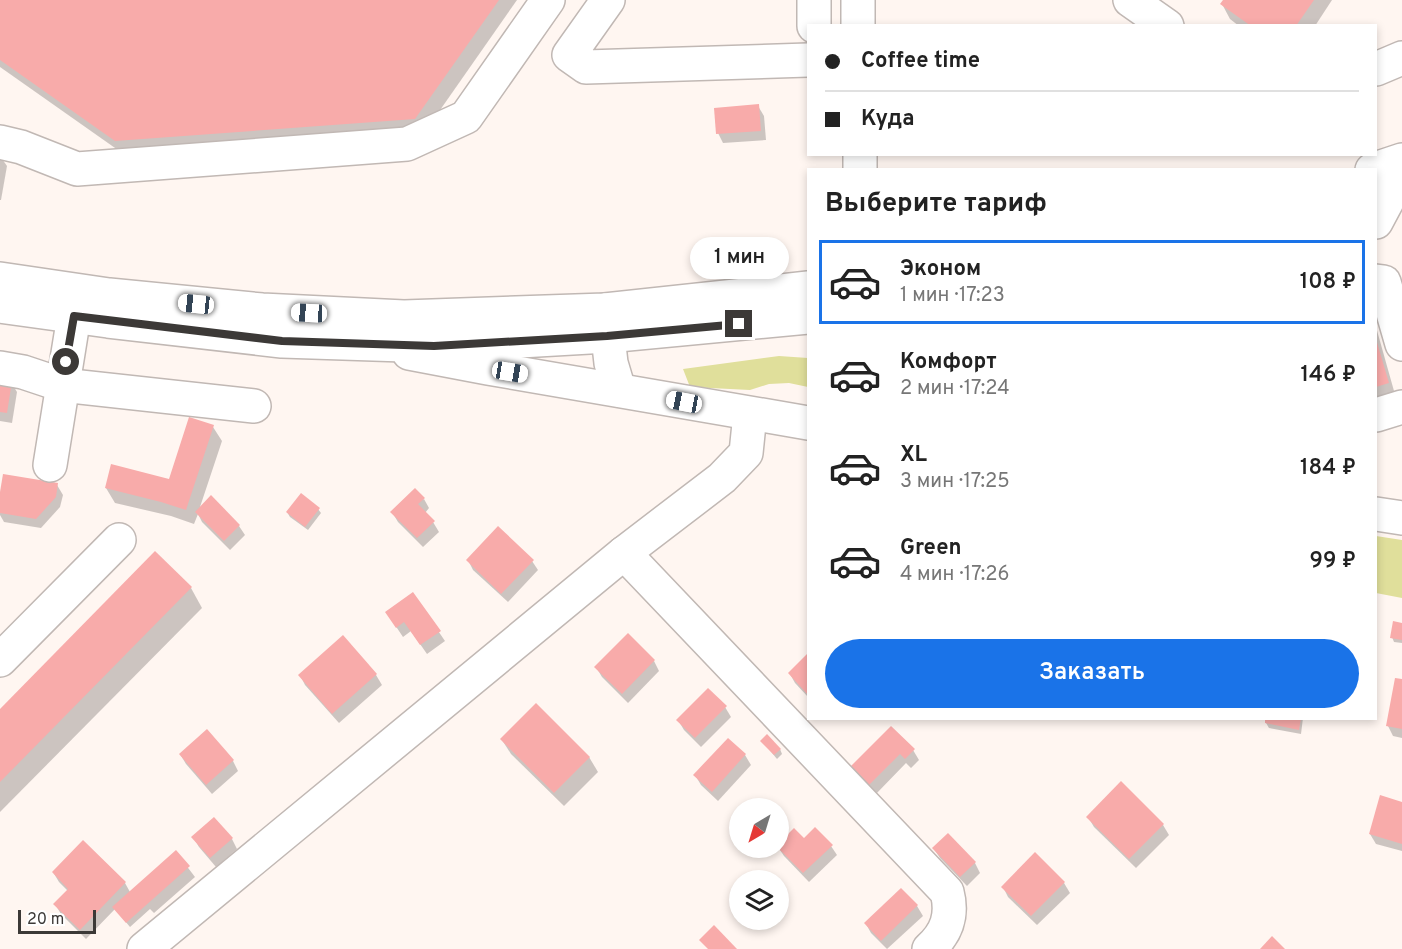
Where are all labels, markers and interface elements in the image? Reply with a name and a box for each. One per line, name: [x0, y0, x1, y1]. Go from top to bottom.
text: Coffee time: [861, 48, 980, 75]
text: Куда: [861, 106, 915, 133]
text: Выберите тариф: [825, 187, 1047, 221]
callout: 1 мин: [690, 237, 789, 279]
text: 1 мин: [714, 245, 765, 271]
icon: car: [828, 255, 882, 309]
text: Эконом: [900, 256, 981, 283]
text: 108 ₽: [1300, 269, 1356, 296]
text: 1 мин · 17:23: [900, 283, 1005, 309]
car: [177, 293, 215, 315]
car: [291, 303, 327, 323]
route end: [725, 310, 752, 337]
route start: [52, 348, 79, 375]
icon: car: [828, 348, 882, 402]
text: Комфорт: [900, 349, 997, 376]
car: [491, 360, 529, 384]
text: 146 ₽: [1300, 362, 1356, 389]
text: 2 мин · 17:24: [900, 376, 1010, 402]
car: [665, 390, 703, 414]
icon: car: [828, 441, 882, 495]
text: XL: [900, 442, 927, 469]
text: 184 ₽: [1300, 455, 1356, 482]
text: 3 мин · 17:25: [900, 469, 1010, 495]
icon: car: [828, 534, 882, 588]
text: Green: [900, 535, 962, 562]
text: 99 ₽: [1310, 548, 1356, 575]
text: 4 мин · 17:26: [900, 562, 1010, 588]
button: Заказать: [825, 639, 1359, 708]
north arrow: [729, 798, 789, 858]
map controls: [729, 798, 789, 930]
button: layers: [729, 870, 789, 930]
scale bar: [18, 907, 96, 934]
text: 20 m: [27, 910, 64, 930]

